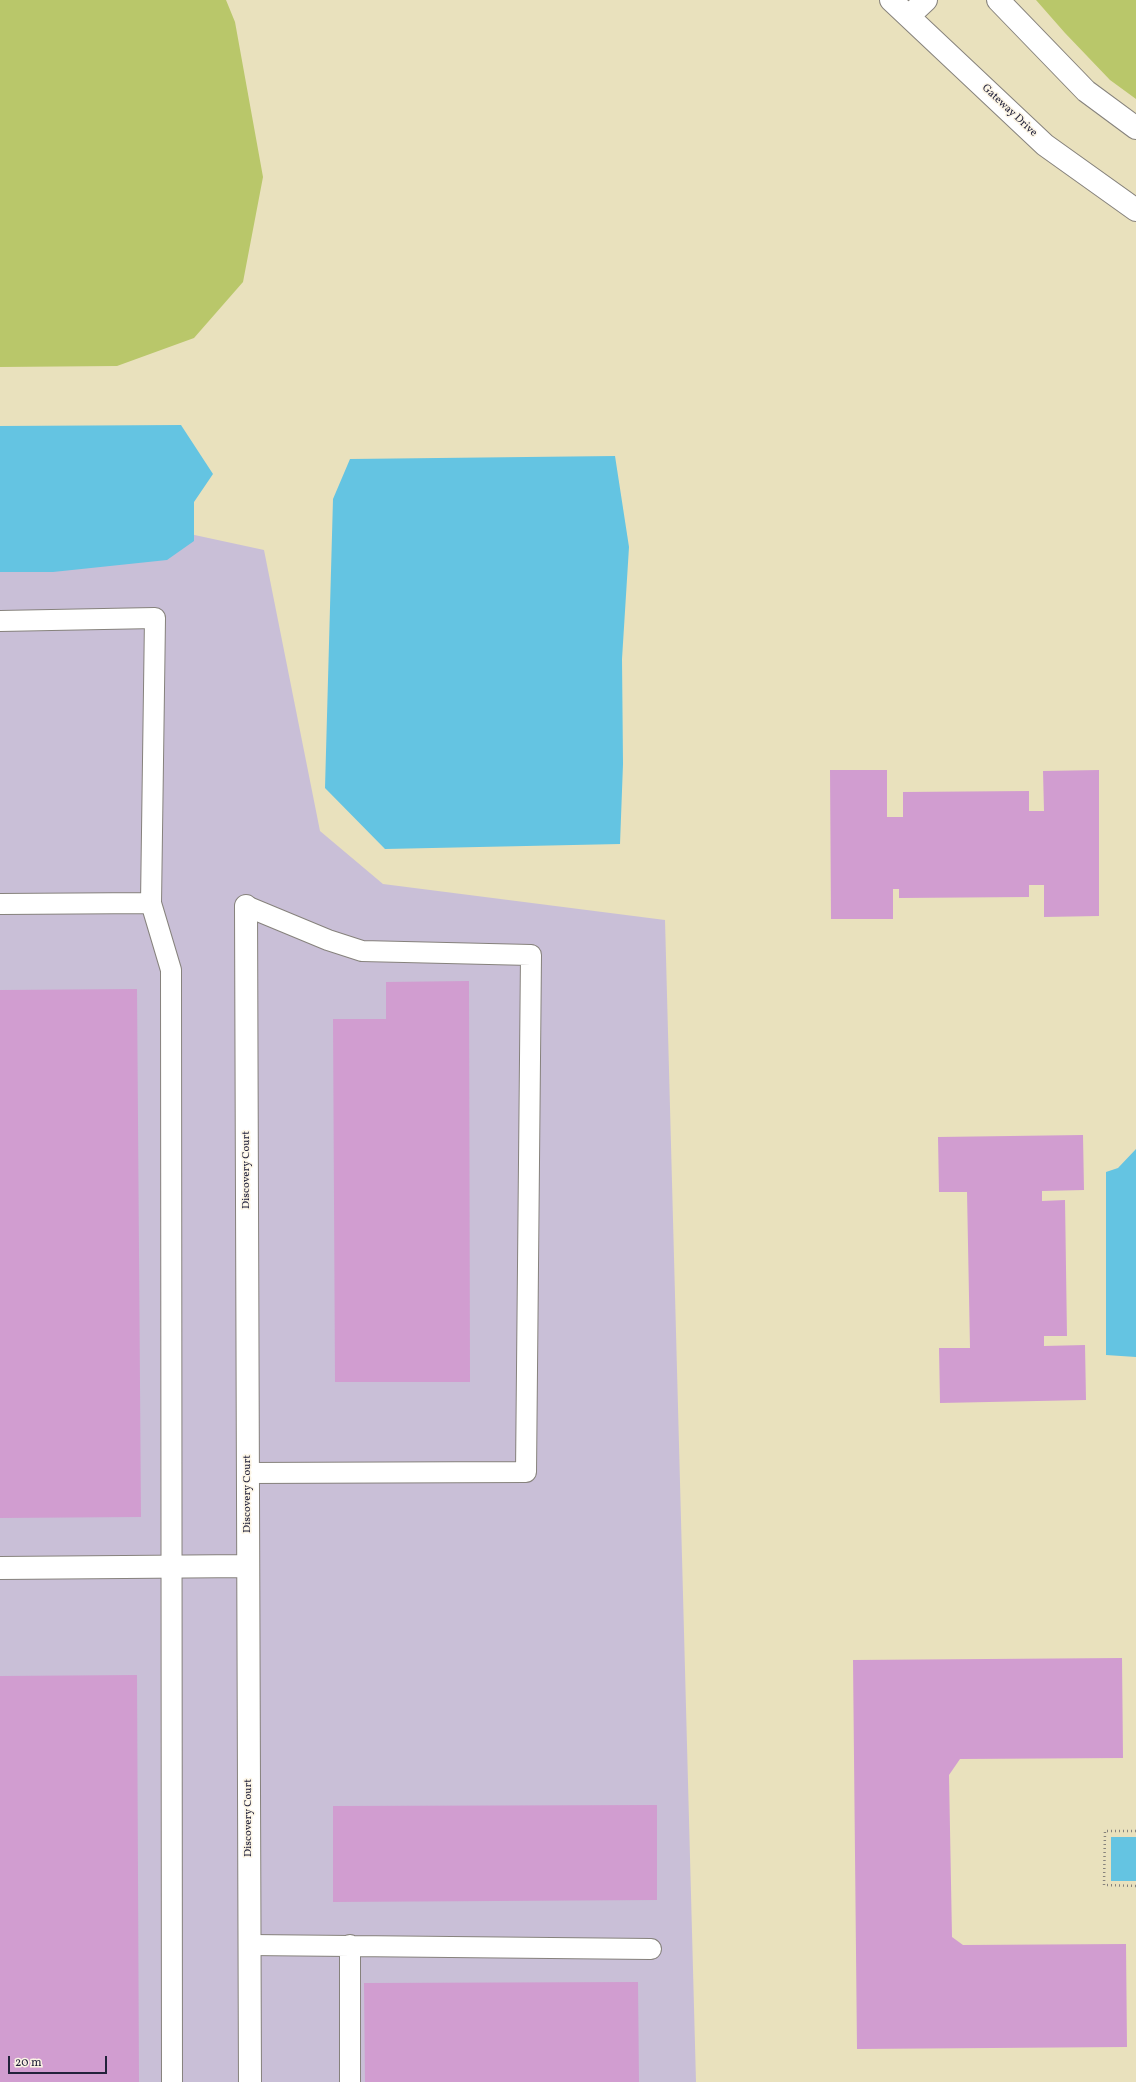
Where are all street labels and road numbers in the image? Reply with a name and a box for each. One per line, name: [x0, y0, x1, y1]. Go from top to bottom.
street label: Gateway Drive: [979, 82, 1039, 140]
street label: Discovery Court: [240, 1131, 254, 1209]
street label: Discovery Court: [241, 1455, 255, 1533]
street label: Discovery Court: [242, 1779, 256, 1857]

